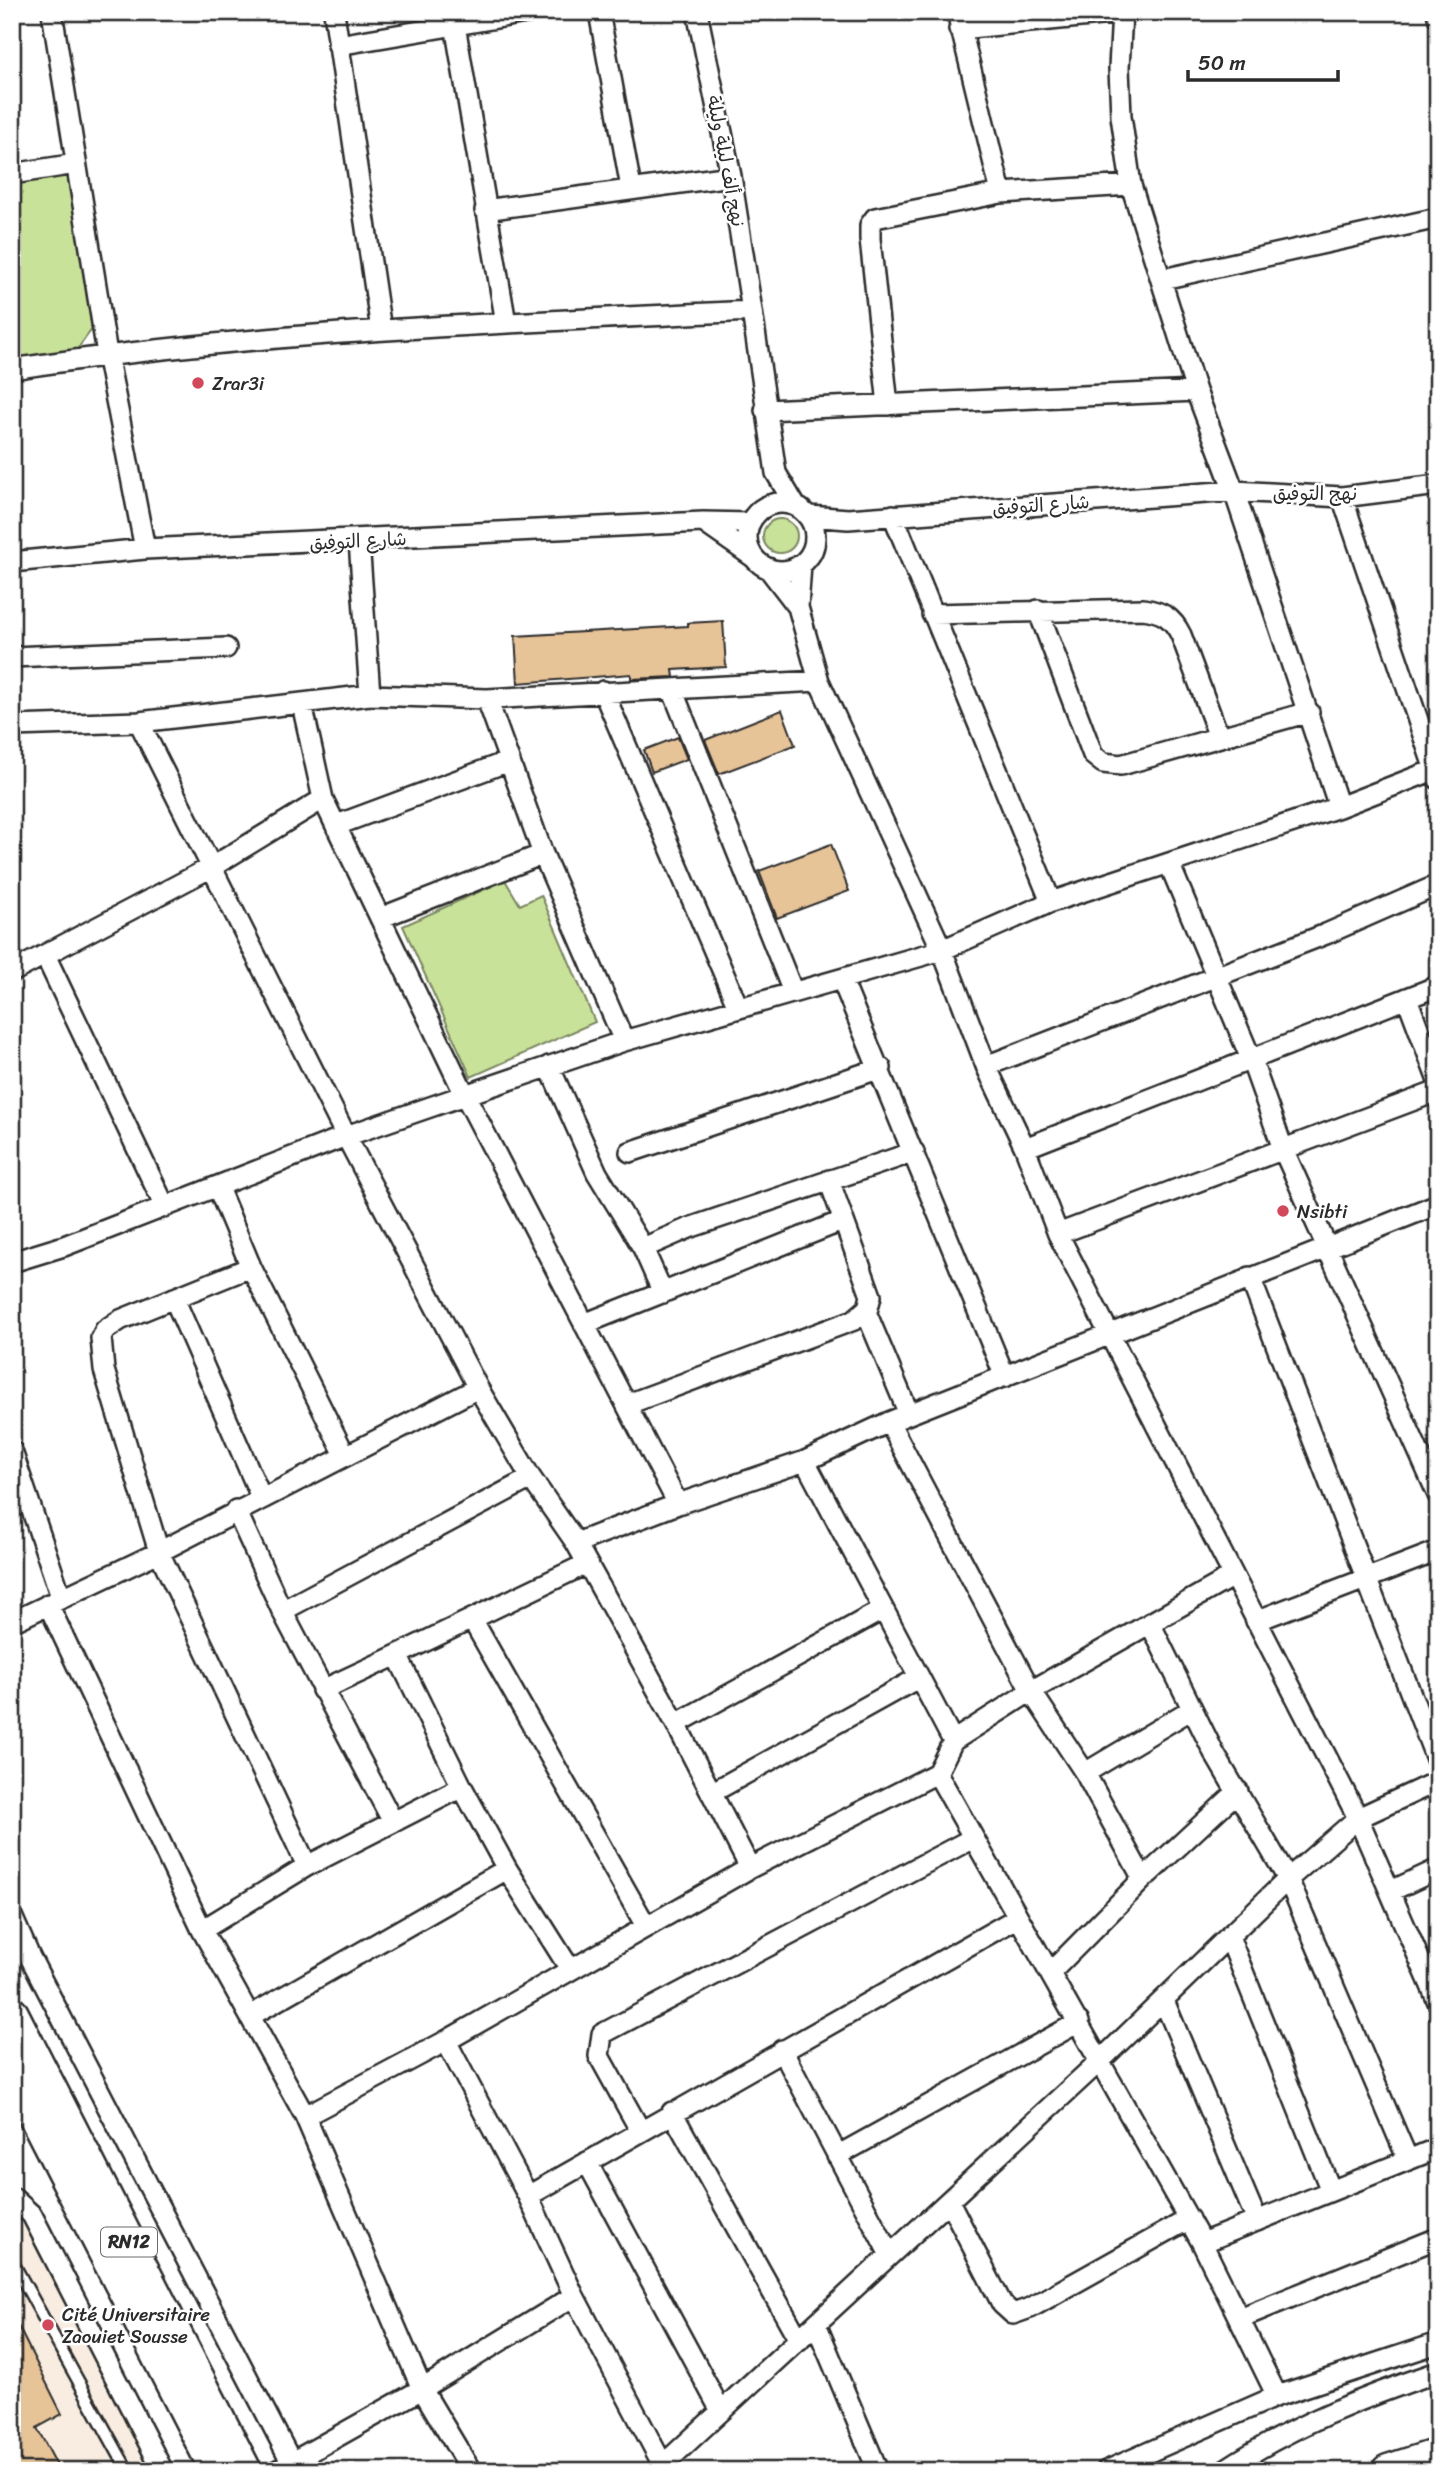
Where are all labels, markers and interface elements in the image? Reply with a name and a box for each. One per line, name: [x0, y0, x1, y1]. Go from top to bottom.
scale bar: [1188, 38, 1338, 82]
text: 50 m: [1198, 44, 1246, 82]
street label: نهج ألف ليلة وليلة: [697, 92, 755, 230]
place label: Zrar3i: [212, 367, 265, 400]
marker: Zrar3i: [190, 375, 206, 391]
street label: نهج التوفيق: [1273, 477, 1357, 510]
street label: شارع التوفيق: [991, 485, 1091, 525]
street label: شارع التوفيق: [308, 522, 408, 560]
place label: Nsibti: [1297, 1195, 1348, 1228]
marker: Nsibti: [1275, 1203, 1291, 1219]
road number: RN12: [101, 2228, 157, 2256]
place label: Cité Universitaire Zaouiet Sousse: [62, 2298, 210, 2353]
marker: Cité Universitaire Zaouiet Sousse: [40, 2317, 56, 2333]

